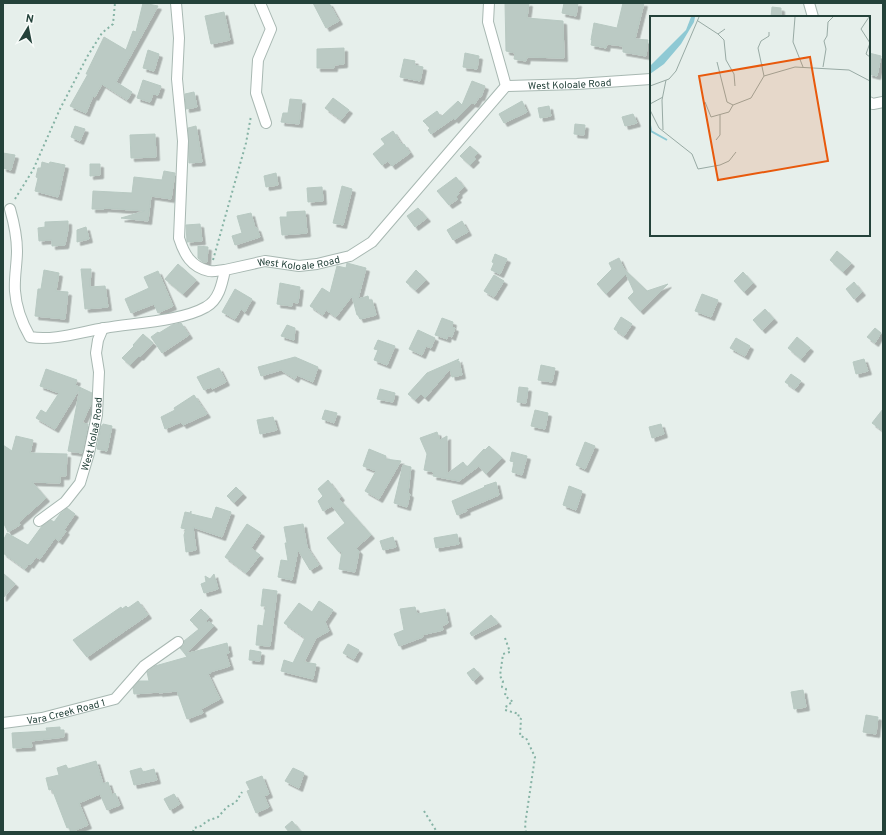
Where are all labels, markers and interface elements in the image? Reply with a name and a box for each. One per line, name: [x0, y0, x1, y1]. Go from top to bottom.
north arrow: [8, 8, 48, 48]
text: N: [24, 12, 35, 27]
inset map: [650, 16, 870, 236]
street label: West Koloale Road: [528, 77, 612, 93]
street label: West Koloale Road: [256, 254, 341, 274]
street label: West Kolaá Road: [79, 397, 106, 473]
street label: Vara Creek Road 1: [26, 697, 107, 728]

